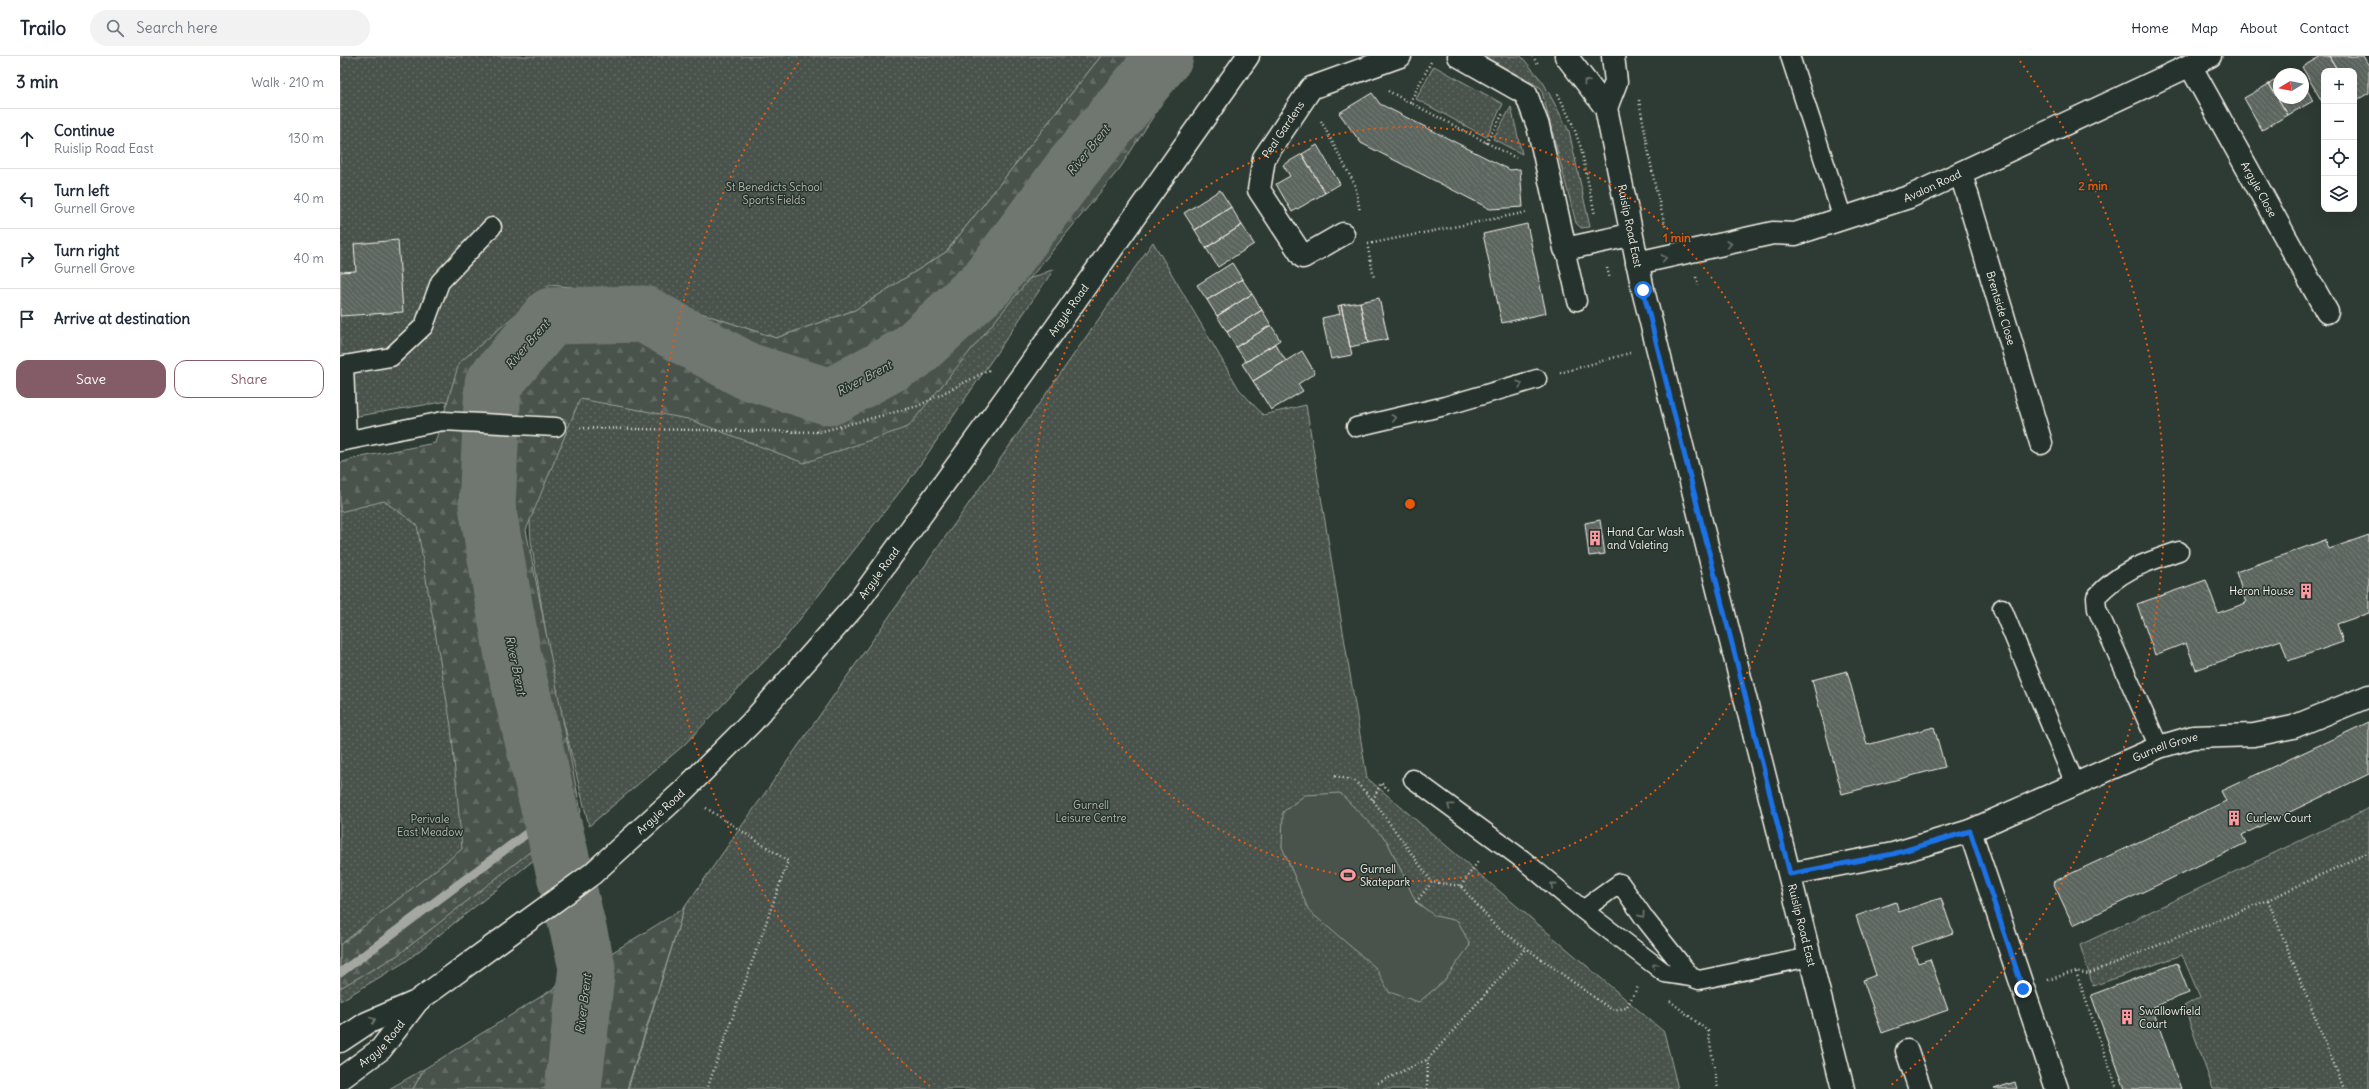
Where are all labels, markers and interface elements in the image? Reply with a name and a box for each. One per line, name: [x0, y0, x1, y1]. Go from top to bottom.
search box: [90, 10, 370, 46]
text: Trailo: [20, 16, 66, 40]
icon: search: [104, 17, 126, 39]
text: Search here: [136, 18, 218, 37]
text: Home: [2131, 19, 2169, 37]
text: Map: [2191, 19, 2218, 37]
text: About: [2240, 19, 2278, 37]
text: Contact: [2300, 19, 2349, 37]
north arrow: [2273, 68, 2309, 104]
map controls: [2321, 68, 2357, 212]
button: +: [2321, 68, 2357, 104]
text: 3 min: [16, 71, 58, 93]
text: Walk · 210 m: [251, 74, 324, 91]
one-way arrow: [1584, 79, 1591, 86]
street label: Peal Gardens: [1259, 98, 1307, 161]
button: −: [2321, 104, 2357, 140]
water label: River Brent: [1063, 120, 1114, 178]
text: Continue: [54, 121, 115, 140]
icon: ahead: [16, 128, 38, 150]
text: 130 m: [288, 130, 324, 147]
text: Ruislip Road East: [54, 140, 154, 157]
button: locate: [2321, 140, 2357, 176]
street label: Argyle Close: [2238, 159, 2280, 220]
street label: Avalon Road: [1902, 166, 1964, 205]
button: layers: [2321, 176, 2357, 212]
text: 2 min: [2078, 178, 2108, 193]
park label: St Benedicts School Sports Fields: [726, 180, 822, 207]
text: Turn left: [54, 181, 109, 200]
street label: Ruislip Road East: [1615, 183, 1645, 269]
icon: left: [16, 188, 38, 210]
text: 40 m: [293, 190, 324, 207]
text: Gurnell Grove: [54, 200, 135, 217]
text: 1 min: [1663, 230, 1691, 245]
one-way arrow: [1726, 240, 1732, 248]
text: Turn right: [54, 241, 119, 260]
icon: right: [16, 248, 38, 270]
text: 40 m: [293, 250, 324, 267]
one-way arrow: [1661, 254, 1667, 263]
text: Gurnell Grove: [54, 260, 135, 277]
street label: Brentside Close: [1983, 269, 2019, 347]
street label: Argyle Road: [1045, 281, 1092, 339]
route start: [1634, 281, 1652, 299]
icon: arrive: [16, 308, 38, 330]
text: Arrive at destination: [54, 309, 190, 328]
water label: River Brent: [502, 315, 554, 372]
water label: River Brent: [834, 356, 896, 399]
button: Save: [16, 360, 166, 398]
button: Share: [174, 360, 324, 398]
one-way arrow: [1516, 380, 1523, 389]
one-way arrow: [1391, 414, 1397, 422]
centre of rings: [1403, 497, 1417, 511]
place label: Hand Car Wash and Valeting: [1607, 525, 1684, 552]
building icon: Hand Car Wash and Valeting: [1586, 529, 1604, 547]
street label: Argyle Road: [856, 544, 903, 602]
building icon: Heron House: [2297, 582, 2315, 600]
place label: Heron House: [2229, 584, 2294, 598]
water label: River Brent: [502, 634, 530, 698]
street label: Gurnell Grove: [2130, 730, 2198, 765]
street label: Argyle Road: [633, 786, 688, 837]
park label: Gurnell Leisure Centre: [1055, 798, 1127, 825]
one-way arrow: [1447, 803, 1454, 811]
building icon: Curlew Court: [2225, 809, 2243, 827]
place label: Curlew Court: [2246, 811, 2312, 825]
park label: Perivale East Meadow: [397, 812, 463, 839]
place label: Gurnell Skatepark: [1360, 862, 1410, 889]
sports icon: Gurnell Skatepark: [1339, 866, 1357, 884]
street label: Ruislip Road East: [1785, 882, 1819, 968]
one-way arrow: [1550, 883, 1558, 890]
one-way arrow: [1637, 911, 1645, 918]
one-way arrow: [1653, 963, 1660, 970]
water label: River Brent: [572, 971, 594, 1035]
route end: [2014, 980, 2032, 998]
place label: Swallowfield Court: [2139, 1004, 2201, 1031]
building icon: Swallowfield Court: [2118, 1008, 2136, 1026]
street label: Argyle Road: [356, 1017, 408, 1070]
one-way arrow: [369, 1017, 377, 1025]

